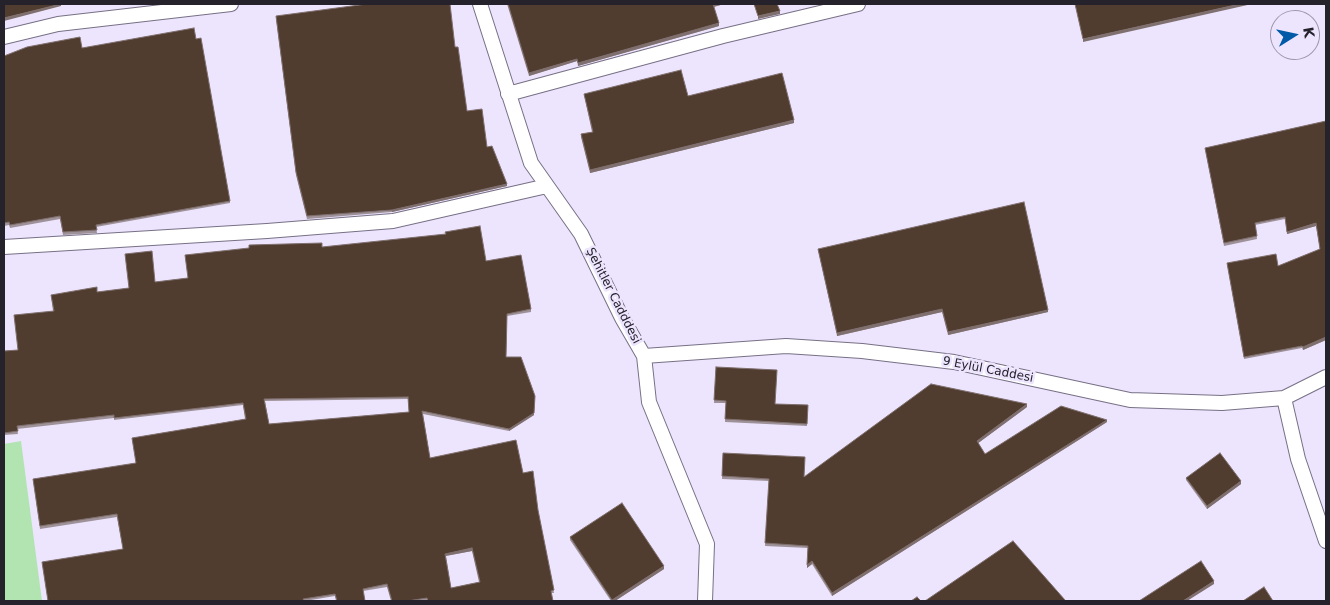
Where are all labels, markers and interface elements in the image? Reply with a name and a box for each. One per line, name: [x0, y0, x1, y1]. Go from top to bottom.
north arrow: [1270, 10, 1320, 60]
text: K: [1300, 26, 1318, 39]
street label: Şehitler Cadddesi: [583, 246, 643, 346]
street label: 9 Eylül Caddesi: [941, 354, 1035, 386]

